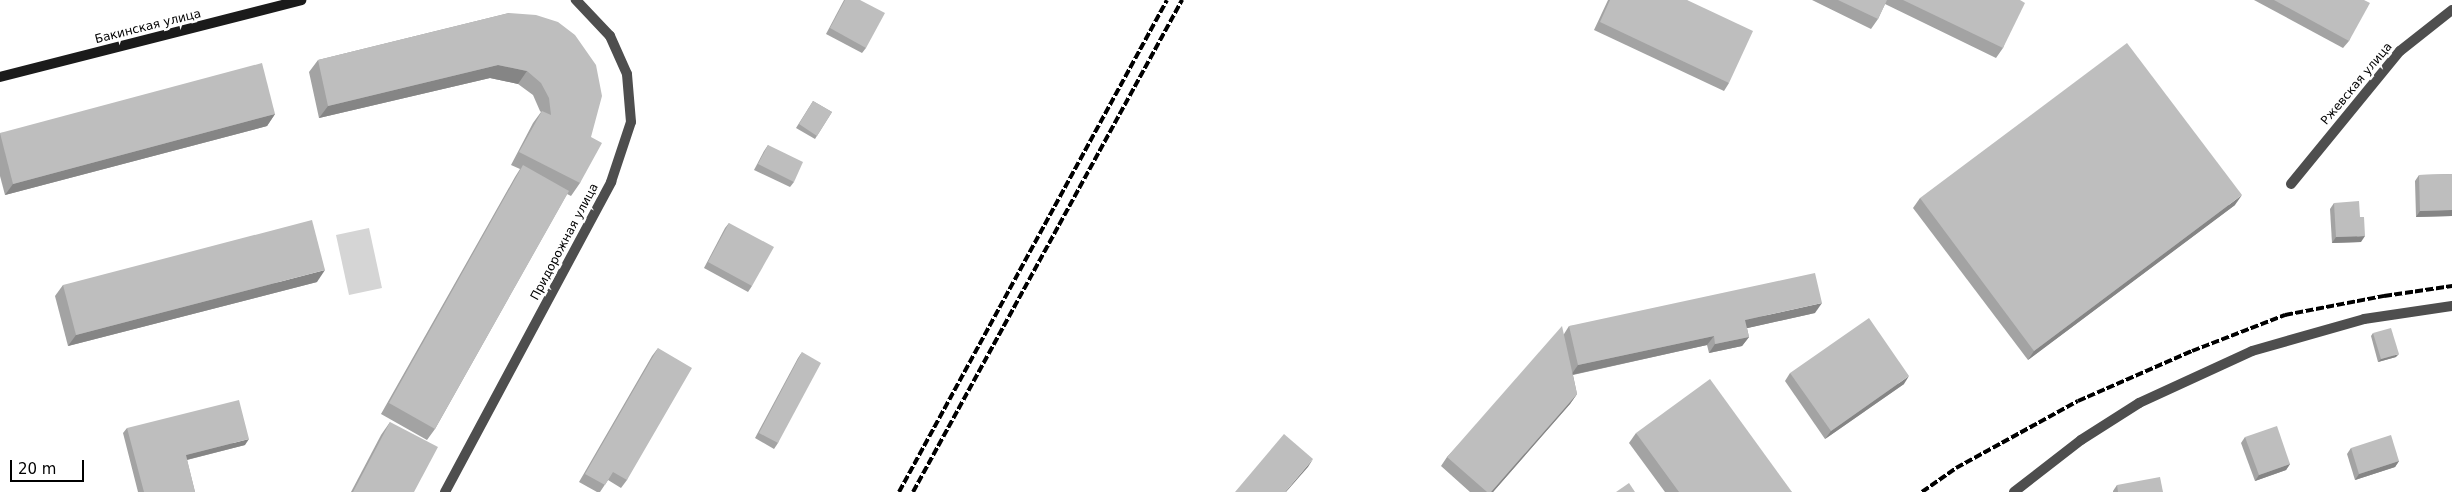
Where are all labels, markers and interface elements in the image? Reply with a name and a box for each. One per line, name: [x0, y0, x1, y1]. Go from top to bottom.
street label: Бакинская улица: [93, 7, 203, 47]
street label: Ржевская улица: [2318, 40, 2396, 128]
street label: Придорожная улица: [528, 181, 602, 303]
scale bar: [12, 450, 86, 482]
text: 20 m: [18, 460, 56, 478]

